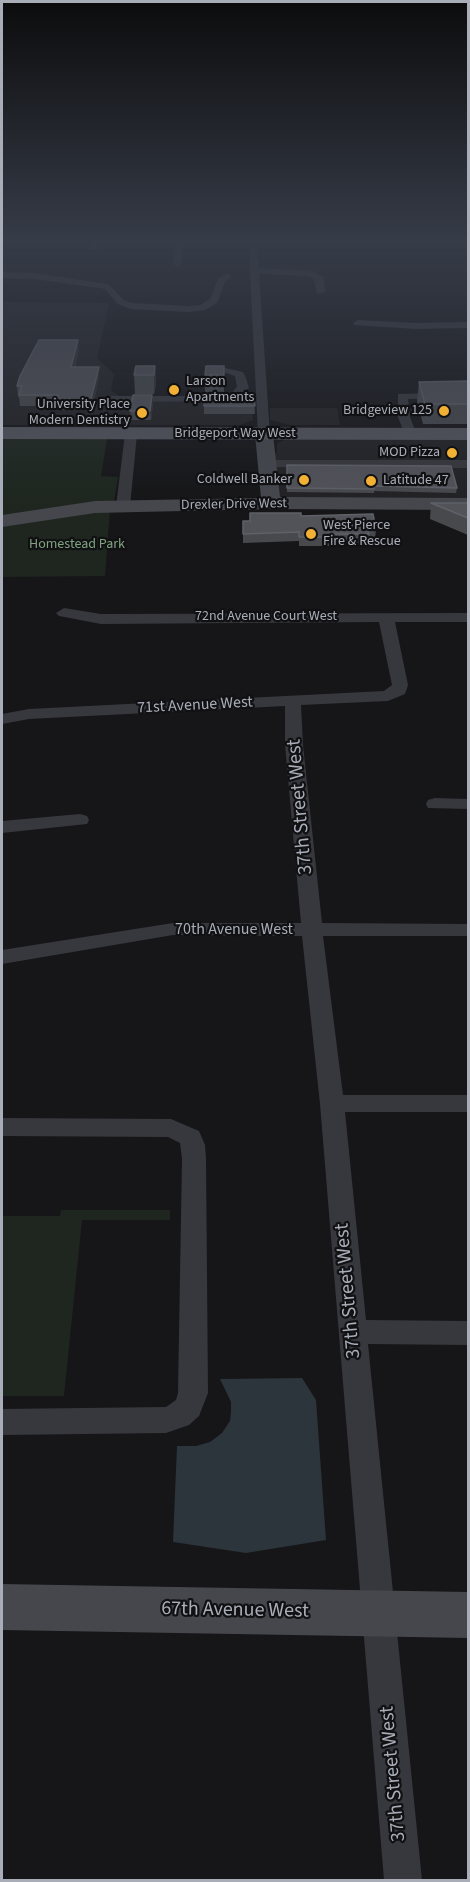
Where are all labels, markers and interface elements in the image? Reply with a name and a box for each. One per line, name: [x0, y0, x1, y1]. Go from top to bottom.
place label: Larson Apartments: [186, 374, 254, 406]
marker: Larson Apartments: [167, 383, 181, 397]
place label: University Place Modern Dentistry: [29, 397, 130, 430]
place label: Bridgeview 125: [343, 403, 432, 419]
marker: Bridgeview 125: [437, 404, 451, 418]
marker: University Place Modern Dentistry: [135, 406, 149, 420]
street label: Bridgeport Way West: [174, 426, 296, 442]
place label: MOD Pizza: [379, 445, 440, 461]
marker: MOD Pizza: [445, 446, 459, 460]
place label: Coldwell Banker: [197, 472, 292, 488]
marker: Coldwell Banker: [297, 473, 311, 487]
place label: Latitude 47: [383, 473, 449, 489]
marker: Latitude 47: [364, 474, 378, 488]
street label: Drexler Drive West: [181, 496, 287, 514]
place label: West Pierce Fire & Rescue: [323, 518, 401, 550]
marker: West Pierce Fire & Rescue: [304, 527, 318, 541]
park label: Homestead Park: [29, 537, 125, 553]
street label: 72nd Avenue Court West: [195, 609, 337, 625]
street label: 71st Avenue West: [137, 693, 253, 719]
street label: 37th Street West: [283, 738, 319, 876]
street label: 70th Avenue West: [175, 920, 293, 940]
street label: 37th Street West: [331, 1222, 367, 1360]
street label: 67th Avenue West: [161, 1598, 309, 1624]
street label: 37th Street West: [376, 1705, 412, 1843]

